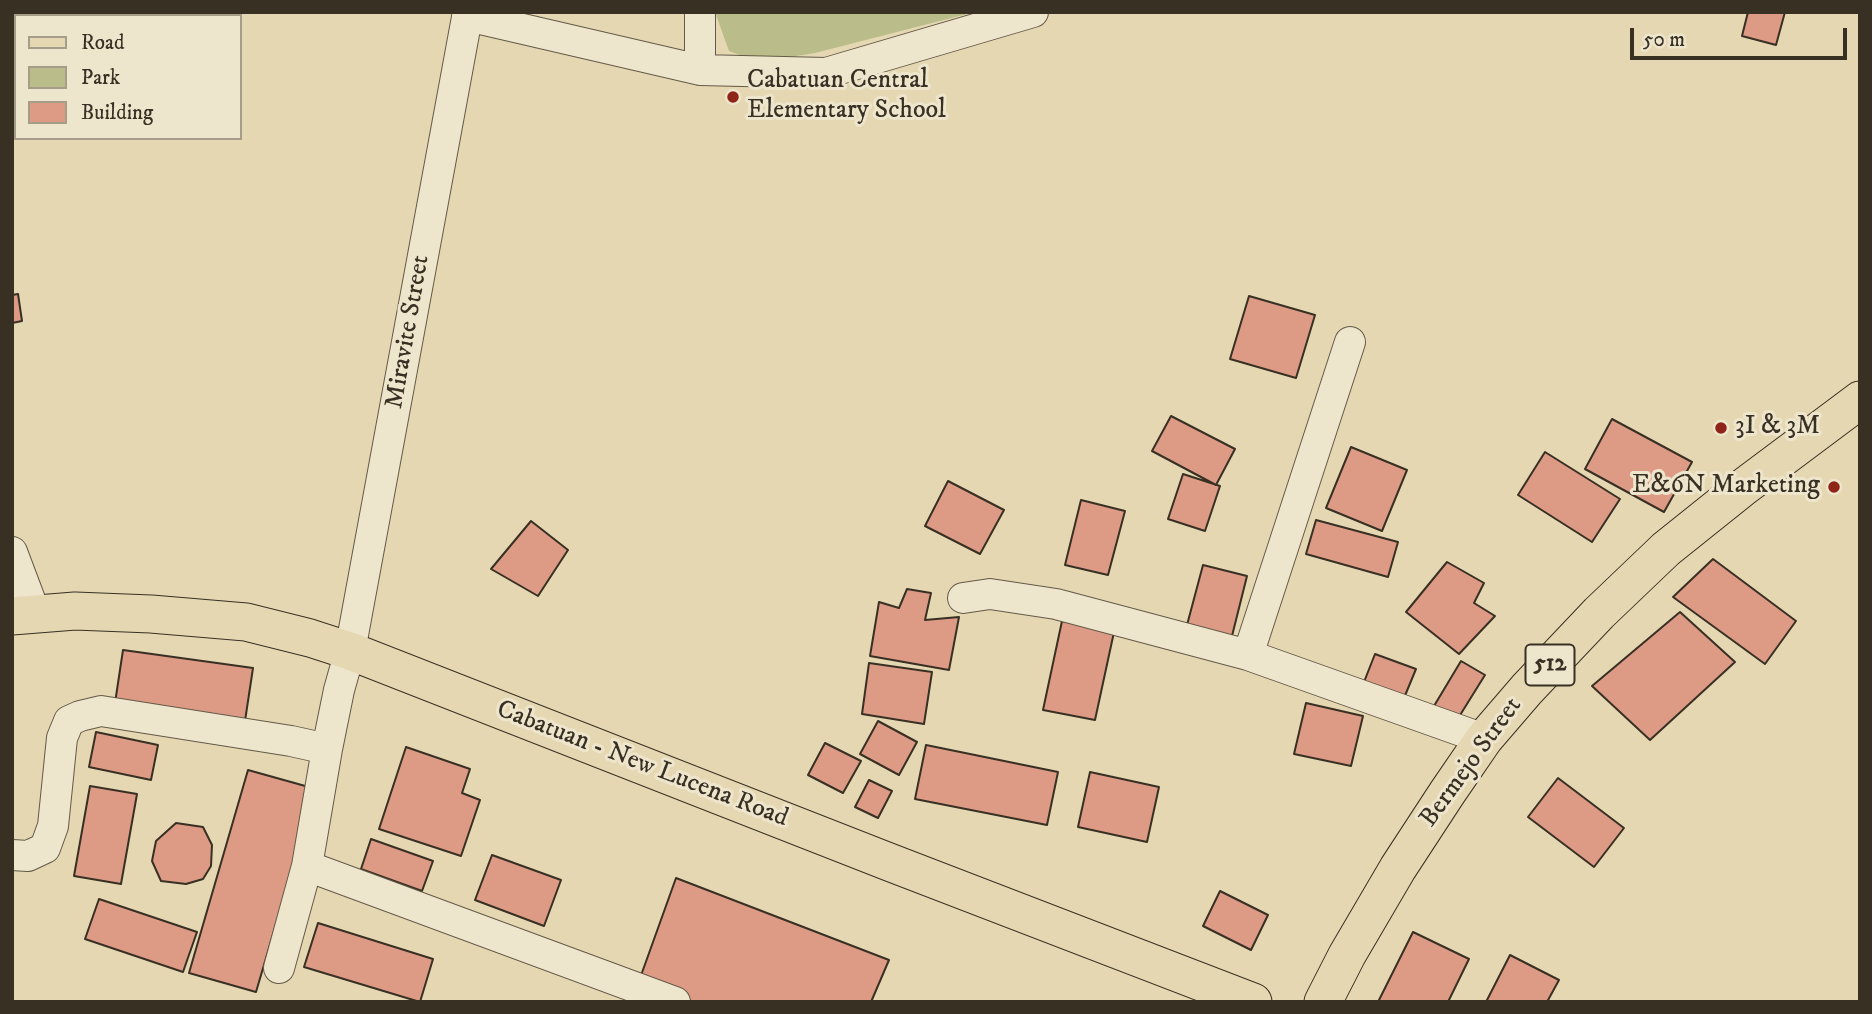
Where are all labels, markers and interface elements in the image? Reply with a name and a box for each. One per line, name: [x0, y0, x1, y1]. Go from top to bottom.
legend: [14, 14, 242, 140]
scale bar: [1634, 14, 1851, 58]
text: 50 m: [1643, 27, 1685, 53]
text: Road: [81, 30, 125, 56]
text: Park: [81, 65, 120, 91]
place label: Cabatuan Central Elementary School: [747, 66, 946, 128]
marker: Cabatuan Central Elementary School: [725, 89, 741, 105]
text: Building: [81, 100, 153, 126]
street label: Miravite Street: [380, 253, 438, 411]
place label: 3I & 3M: [1735, 412, 1820, 444]
marker: 3I & 3M: [1713, 420, 1729, 436]
place label: E&6N Marketing: [1632, 471, 1820, 503]
marker: E&6N Marketing: [1826, 479, 1842, 495]
road number: 512: [1526, 644, 1574, 686]
street label: Bermejo Street: [1414, 692, 1530, 834]
street label: Cabatuan - New Lucena Road: [492, 695, 792, 835]

